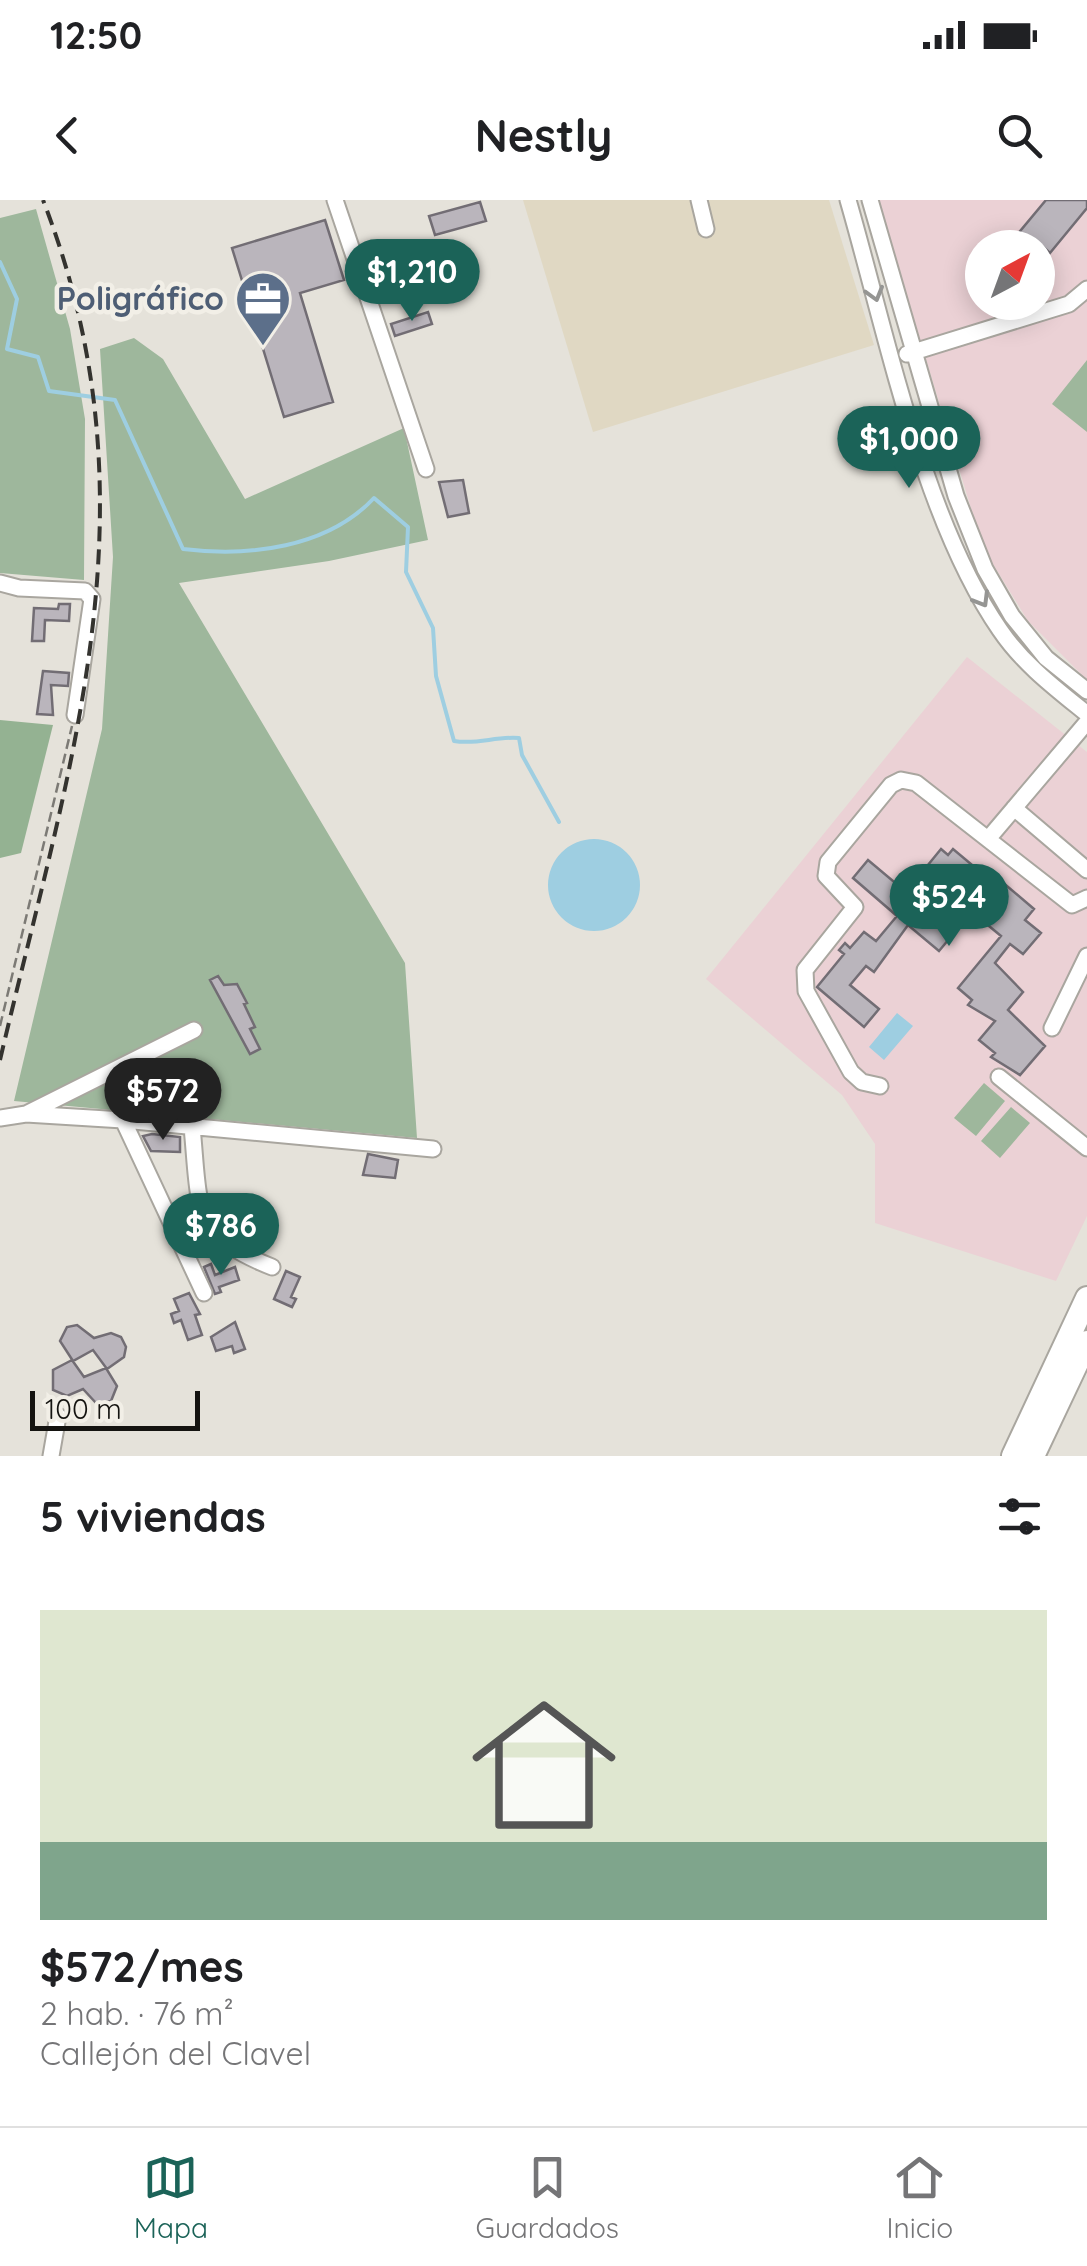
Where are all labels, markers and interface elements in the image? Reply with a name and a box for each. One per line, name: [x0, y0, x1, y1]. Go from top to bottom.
text: 12:50: [50, 11, 142, 59]
text: Nestly: [475, 107, 612, 163]
icon: back: [40, 108, 95, 163]
icon: search: [992, 108, 1047, 163]
north arrow: [965, 230, 1055, 320]
map controls: [965, 230, 1055, 320]
pin: $1,210: [331, 239, 493, 324]
text: $1,210: [367, 251, 457, 291]
office icon: Poligráfico: [233, 269, 293, 348]
place label: Poligráfico: [57, 278, 224, 318]
one-way arrow: [863, 284, 884, 301]
pin: $1,000: [828, 406, 990, 491]
text: $1,000: [859, 418, 959, 458]
one-way arrow: [970, 589, 989, 607]
pin: $524: [890, 864, 1008, 949]
text: $524: [912, 876, 986, 916]
pin: $572: [104, 1058, 222, 1143]
text: $572: [126, 1070, 200, 1110]
pin: $786: [162, 1193, 280, 1278]
text: $786: [185, 1205, 257, 1245]
scale bar: [30, 1386, 200, 1430]
text: 100 m: [45, 1391, 122, 1426]
icon: filters: [992, 1489, 1047, 1544]
text: 5 viviendas: [40, 1490, 266, 1543]
icon: home: [454, 1675, 634, 1855]
text: $572/mes: [40, 1940, 244, 1993]
text: 2 hab. · 76 m²: [40, 1993, 234, 2033]
text: Callejón del Clavel: [40, 2033, 311, 2073]
tab: Mapa: [134, 2150, 208, 2245]
tab: Guardados: [475, 2150, 619, 2245]
tab: Inicio: [887, 2150, 953, 2245]

